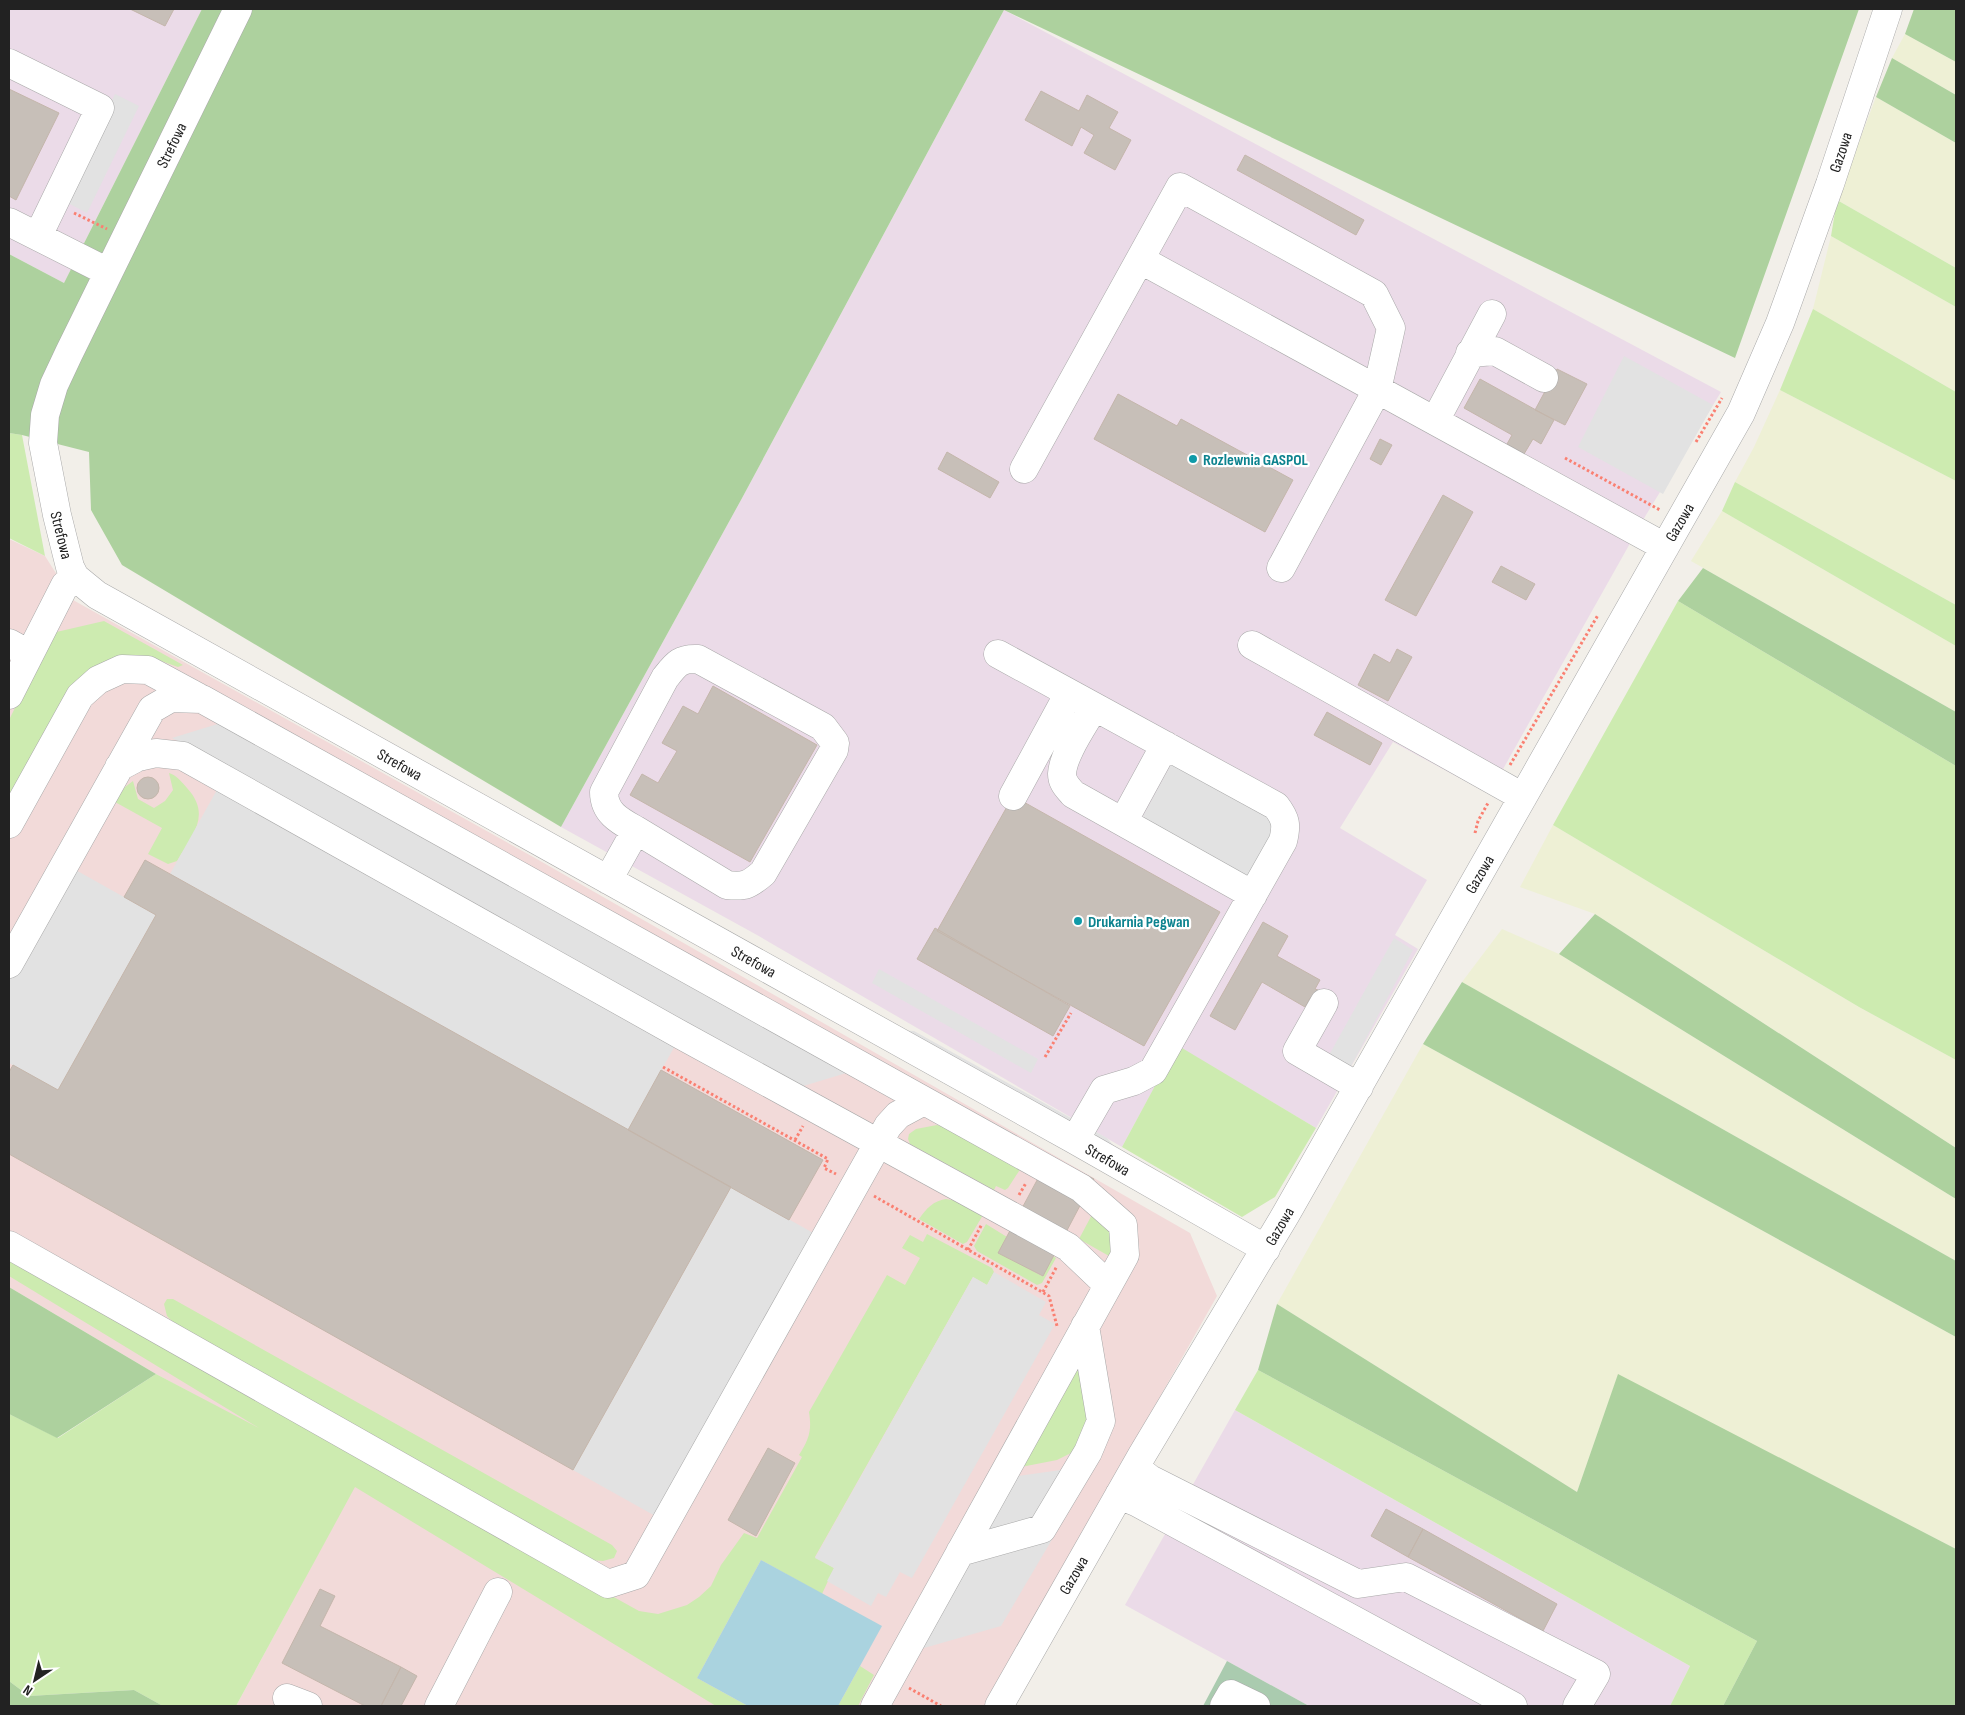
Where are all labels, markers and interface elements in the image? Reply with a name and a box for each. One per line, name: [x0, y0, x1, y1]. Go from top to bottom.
street label: Strefowa: [153, 120, 191, 172]
street label: Gazowa: [1826, 130, 1857, 175]
place label: Rozlewnia GASPOL: [1203, 451, 1309, 470]
marker: Rozlewnia GASPOL: [1187, 453, 1199, 465]
street label: Gazowa: [1662, 500, 1699, 545]
street label: Strefowa: [45, 510, 76, 561]
street label: Strefowa: [374, 745, 425, 785]
street label: Gazowa: [1462, 852, 1499, 897]
place label: Drukarnia Pegwan: [1088, 913, 1190, 932]
marker: Drukarnia Pegwan: [1072, 915, 1084, 927]
street label: Strefowa: [728, 942, 779, 982]
street label: Strefowa: [1082, 1140, 1133, 1181]
street label: Gazowa: [1262, 1204, 1299, 1249]
street label: Gazowa: [1056, 1553, 1093, 1598]
north arrow: [10, 1655, 60, 1705]
text: N: [20, 1681, 36, 1699]

